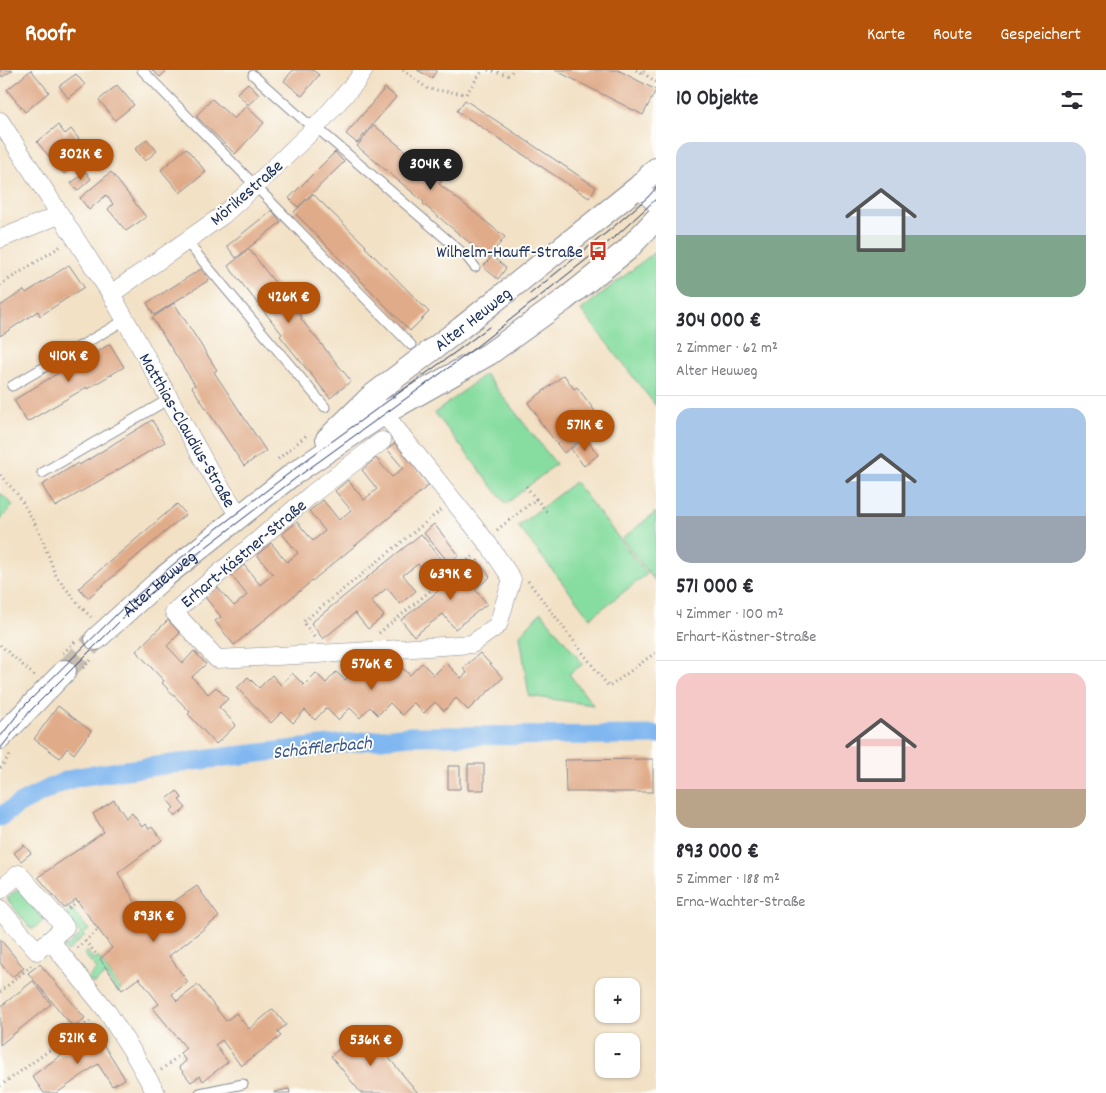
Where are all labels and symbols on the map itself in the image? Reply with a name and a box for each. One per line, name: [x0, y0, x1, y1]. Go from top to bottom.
pin: 302K €: [40, 138, 122, 181]
pin: 304K €: [390, 148, 472, 191]
street label: Mörikestraße: [206, 155, 290, 233]
bus stop icon: Wilhelm-Hauff-Straße: [587, 240, 609, 262]
place label: Wilhelm-Hauff-Straße: [436, 241, 583, 266]
pin: 426K €: [248, 282, 330, 324]
street label: Alter Heuweg: [430, 282, 518, 359]
pin: 410K €: [28, 340, 110, 383]
street label: Matthias-Claudius-Straße: [131, 349, 240, 513]
pin: 571K €: [544, 410, 626, 452]
street label: Erhart-Kästner-Straße: [176, 495, 313, 615]
street label: Alter Heuweg: [117, 545, 203, 624]
pin: 639K €: [410, 558, 492, 601]
pin: 576K €: [331, 648, 413, 691]
water label: Schäfflerbach: [272, 731, 374, 768]
pin: 893K €: [113, 900, 195, 943]
pin: 521K €: [37, 1022, 119, 1065]
pin: 536K €: [330, 1024, 412, 1067]

